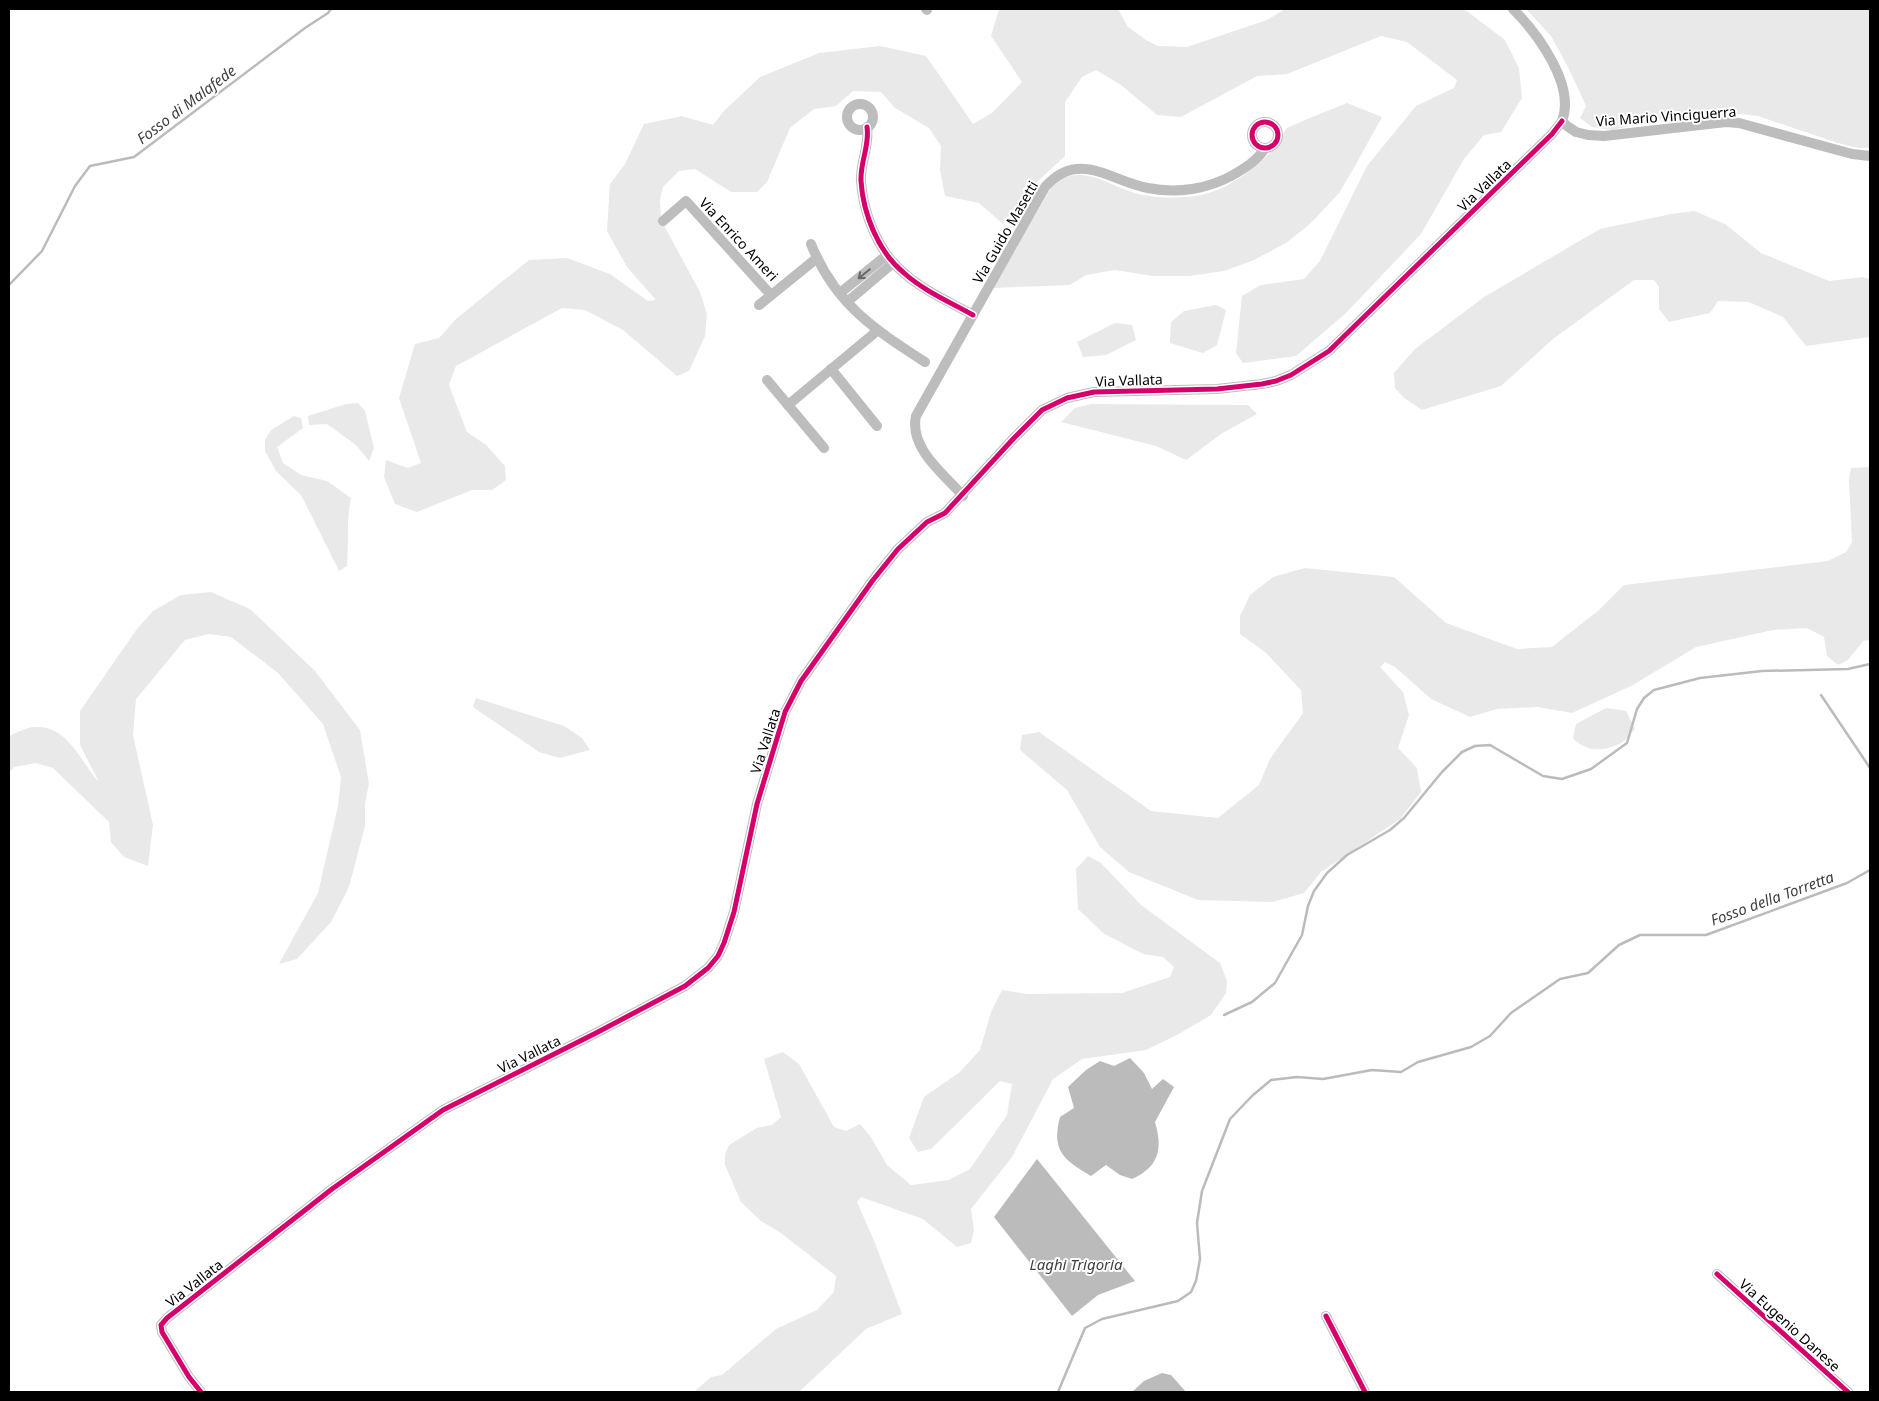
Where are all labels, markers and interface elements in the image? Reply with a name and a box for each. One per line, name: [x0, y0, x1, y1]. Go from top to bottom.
water label: Fosso di Malafede: [132, 60, 240, 148]
street label: Via Mario Vinciguerra: [1595, 102, 1737, 130]
street label: Via Vallata: [1453, 155, 1515, 215]
street label: Via Guido Masetti: [968, 177, 1042, 287]
street label: Via Enrico Ameri: [695, 193, 783, 285]
one-way arrow: [857, 268, 870, 279]
street label: Via Vallata: [1095, 369, 1163, 391]
street label: Via Vallata: [746, 706, 784, 776]
water label: Fosso della Torretta: [1708, 866, 1837, 930]
street label: Via Vallata: [495, 1031, 563, 1077]
water label: Laghi Trigoria: [1030, 1254, 1123, 1274]
street label: Via Vallata: [162, 1255, 226, 1311]
street label: Via Eugenio Danese: [1735, 1274, 1845, 1376]

